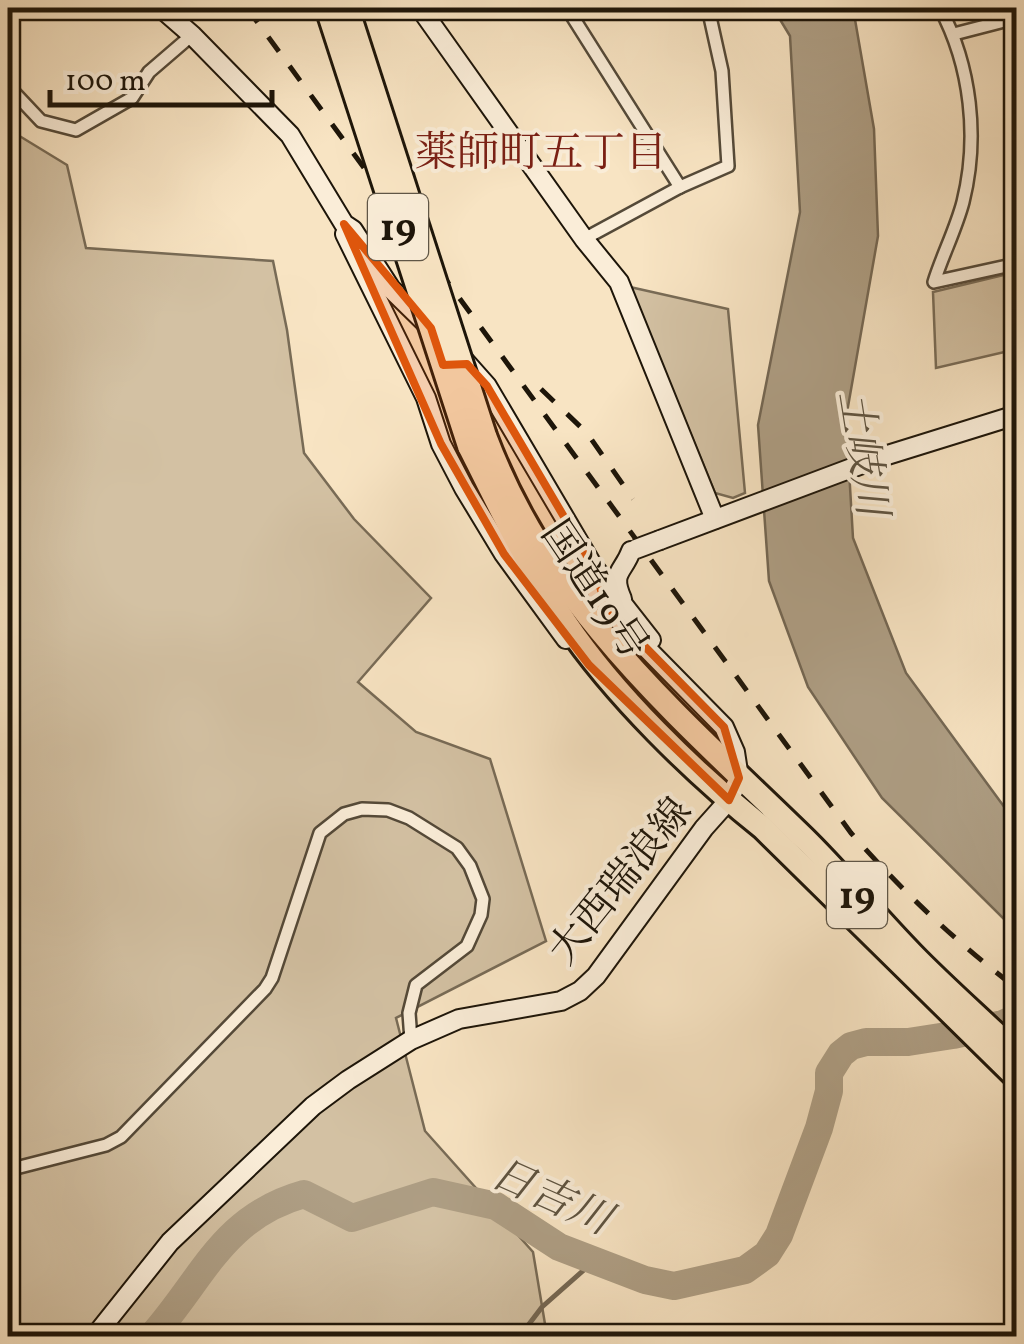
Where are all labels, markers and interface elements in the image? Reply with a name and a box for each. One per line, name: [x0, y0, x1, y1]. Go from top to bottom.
scale bar: [50, 45, 272, 107]
text: 100 m: [65, 61, 146, 103]
district label: 薬師町五丁目: [415, 126, 667, 185]
road number: 19: [368, 194, 428, 260]
water label: 土岐川: [822, 387, 900, 524]
street label: 国道19号: [526, 511, 660, 672]
street label: 大西瑞浪線: [537, 787, 707, 978]
road number: 19: [827, 862, 887, 928]
water label: 日吉川: [481, 1147, 623, 1253]

